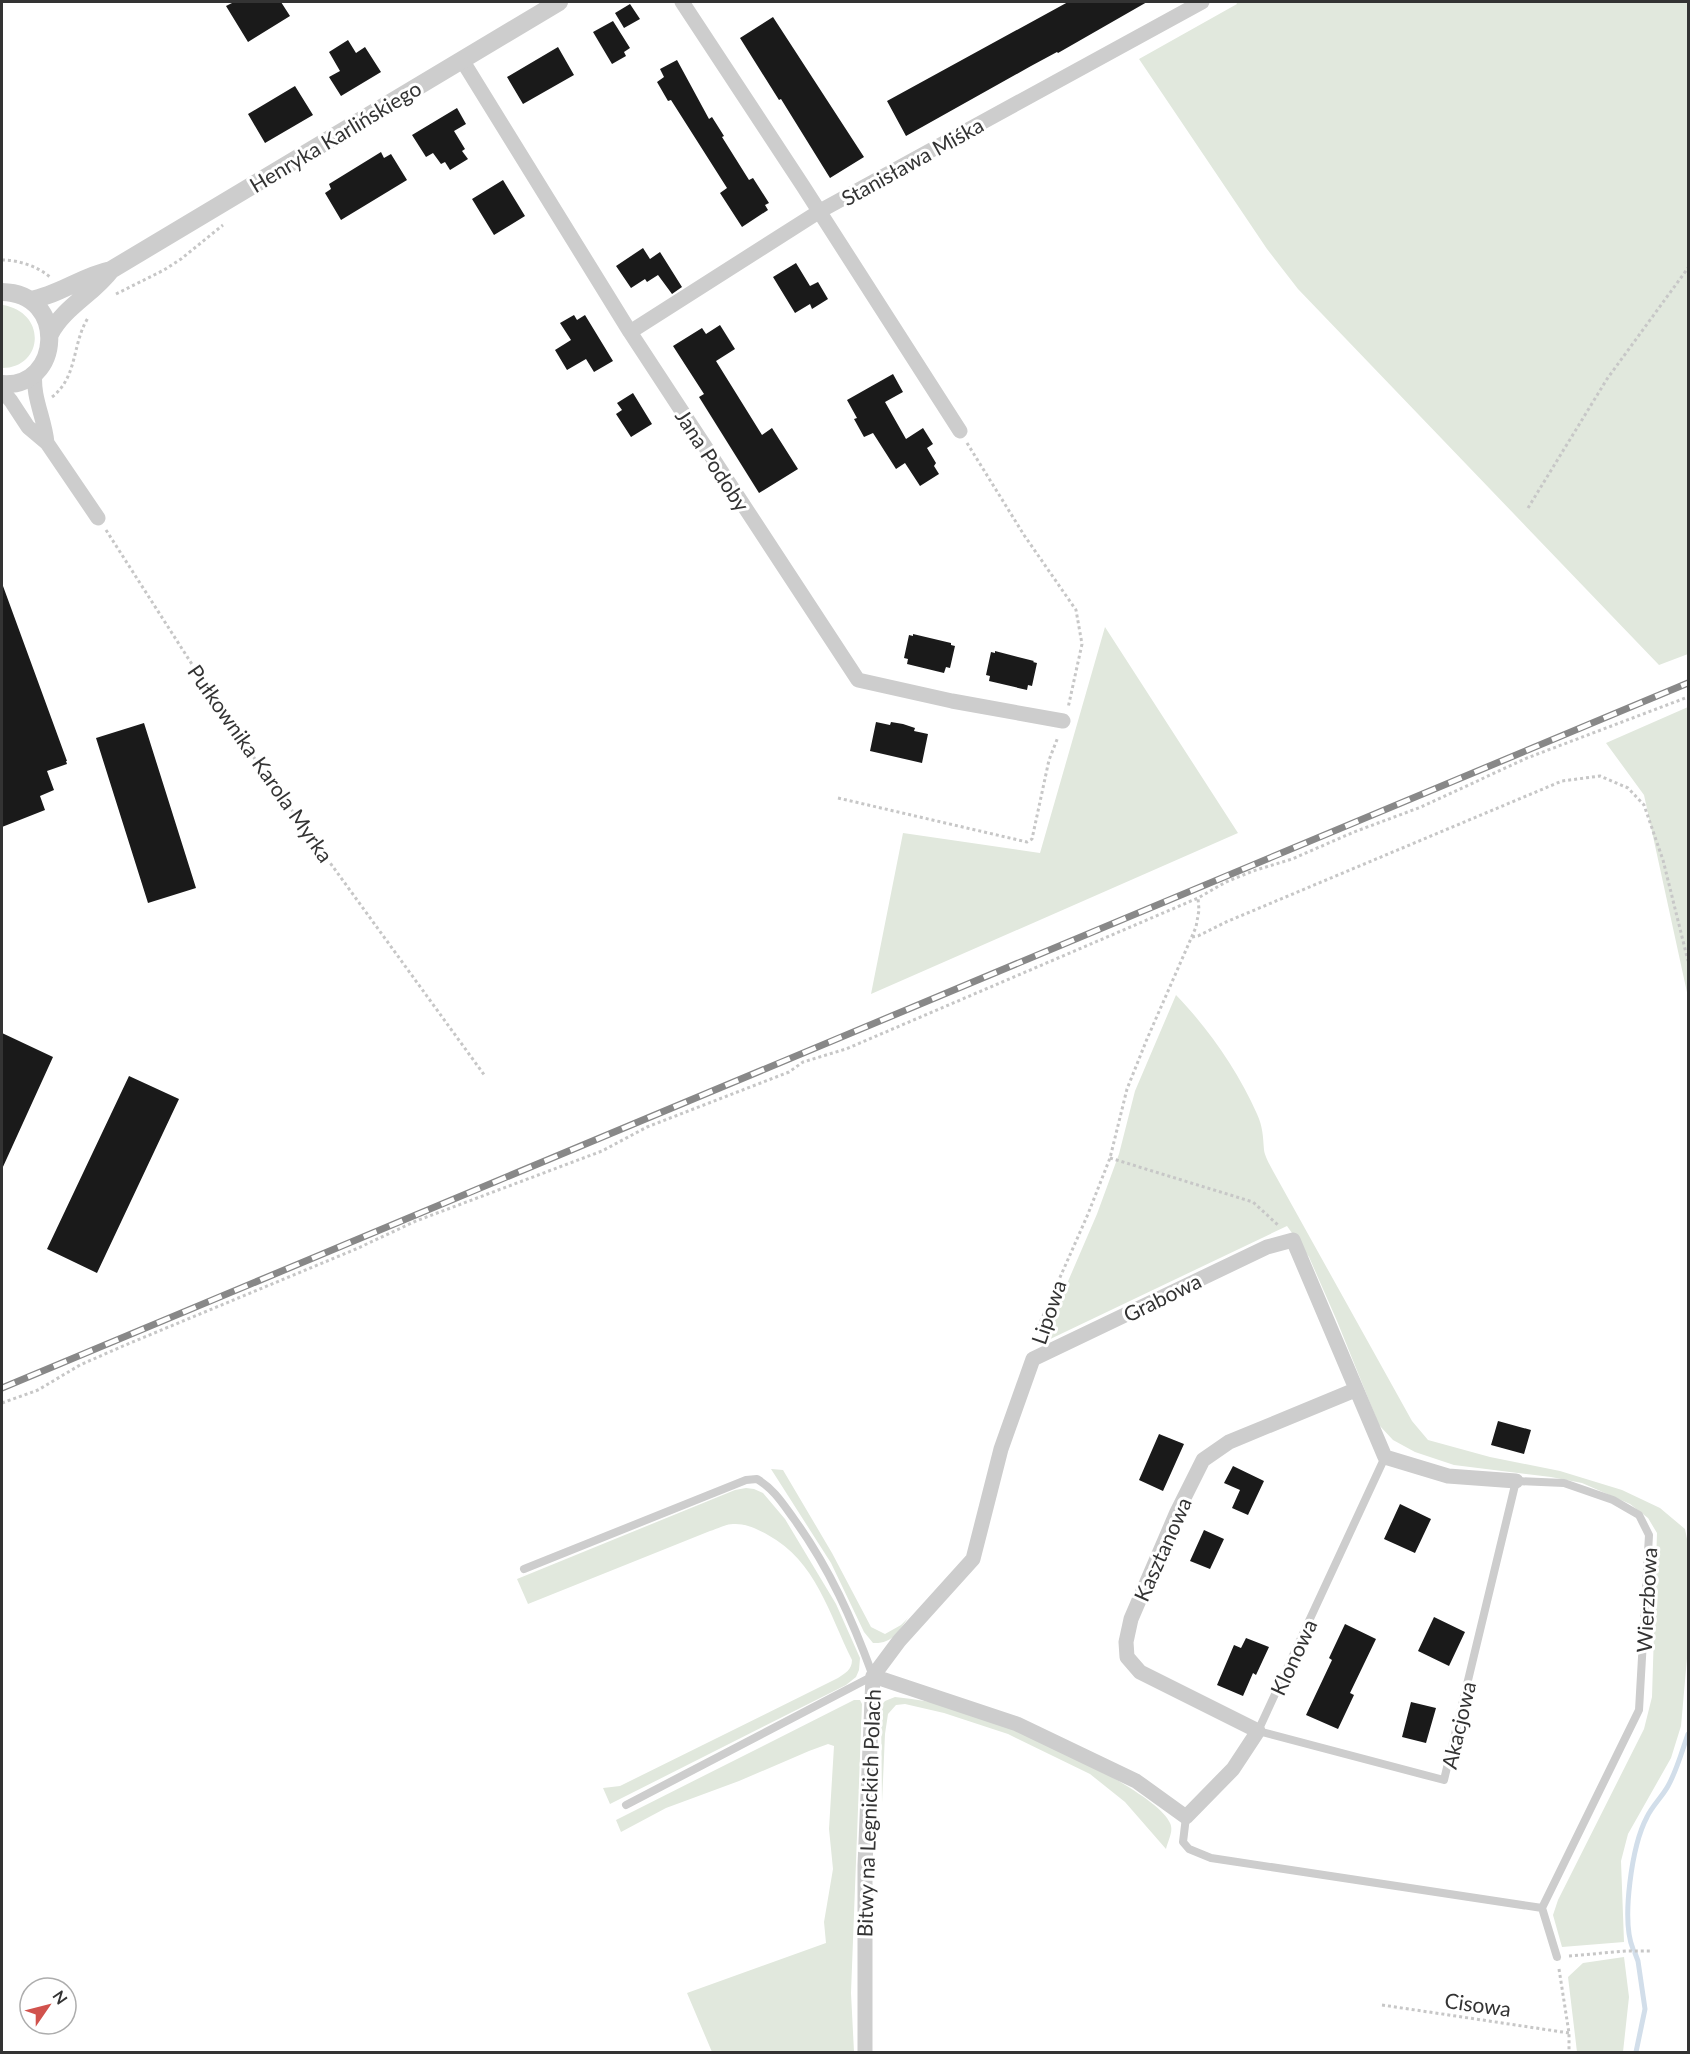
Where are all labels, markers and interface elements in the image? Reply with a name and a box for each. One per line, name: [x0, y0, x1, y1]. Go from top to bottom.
street label: Henryka Karlińskiego: [245, 75, 425, 197]
street label: Stanisława Miśka: [837, 112, 987, 210]
street label: Jana Podoby: [671, 404, 755, 516]
street label: Pułkownika Karola Myrka: [183, 659, 339, 867]
street label: Grabowa: [1119, 1267, 1205, 1327]
street label: Lipowa: [1025, 1277, 1071, 1347]
street label: Kasztanowa: [1128, 1493, 1196, 1605]
street label: Wierzbowa: [1631, 1547, 1661, 1653]
street label: Klonowa: [1265, 1615, 1321, 1699]
street label: Akacjowa: [1436, 1679, 1480, 1771]
street label: Bitwy na Legnickich Polach: [851, 1688, 885, 1938]
north arrow: [18, 1976, 78, 2036]
text: N: [49, 1987, 72, 2008]
street label: Cisowa: [1443, 1987, 1513, 2021]

